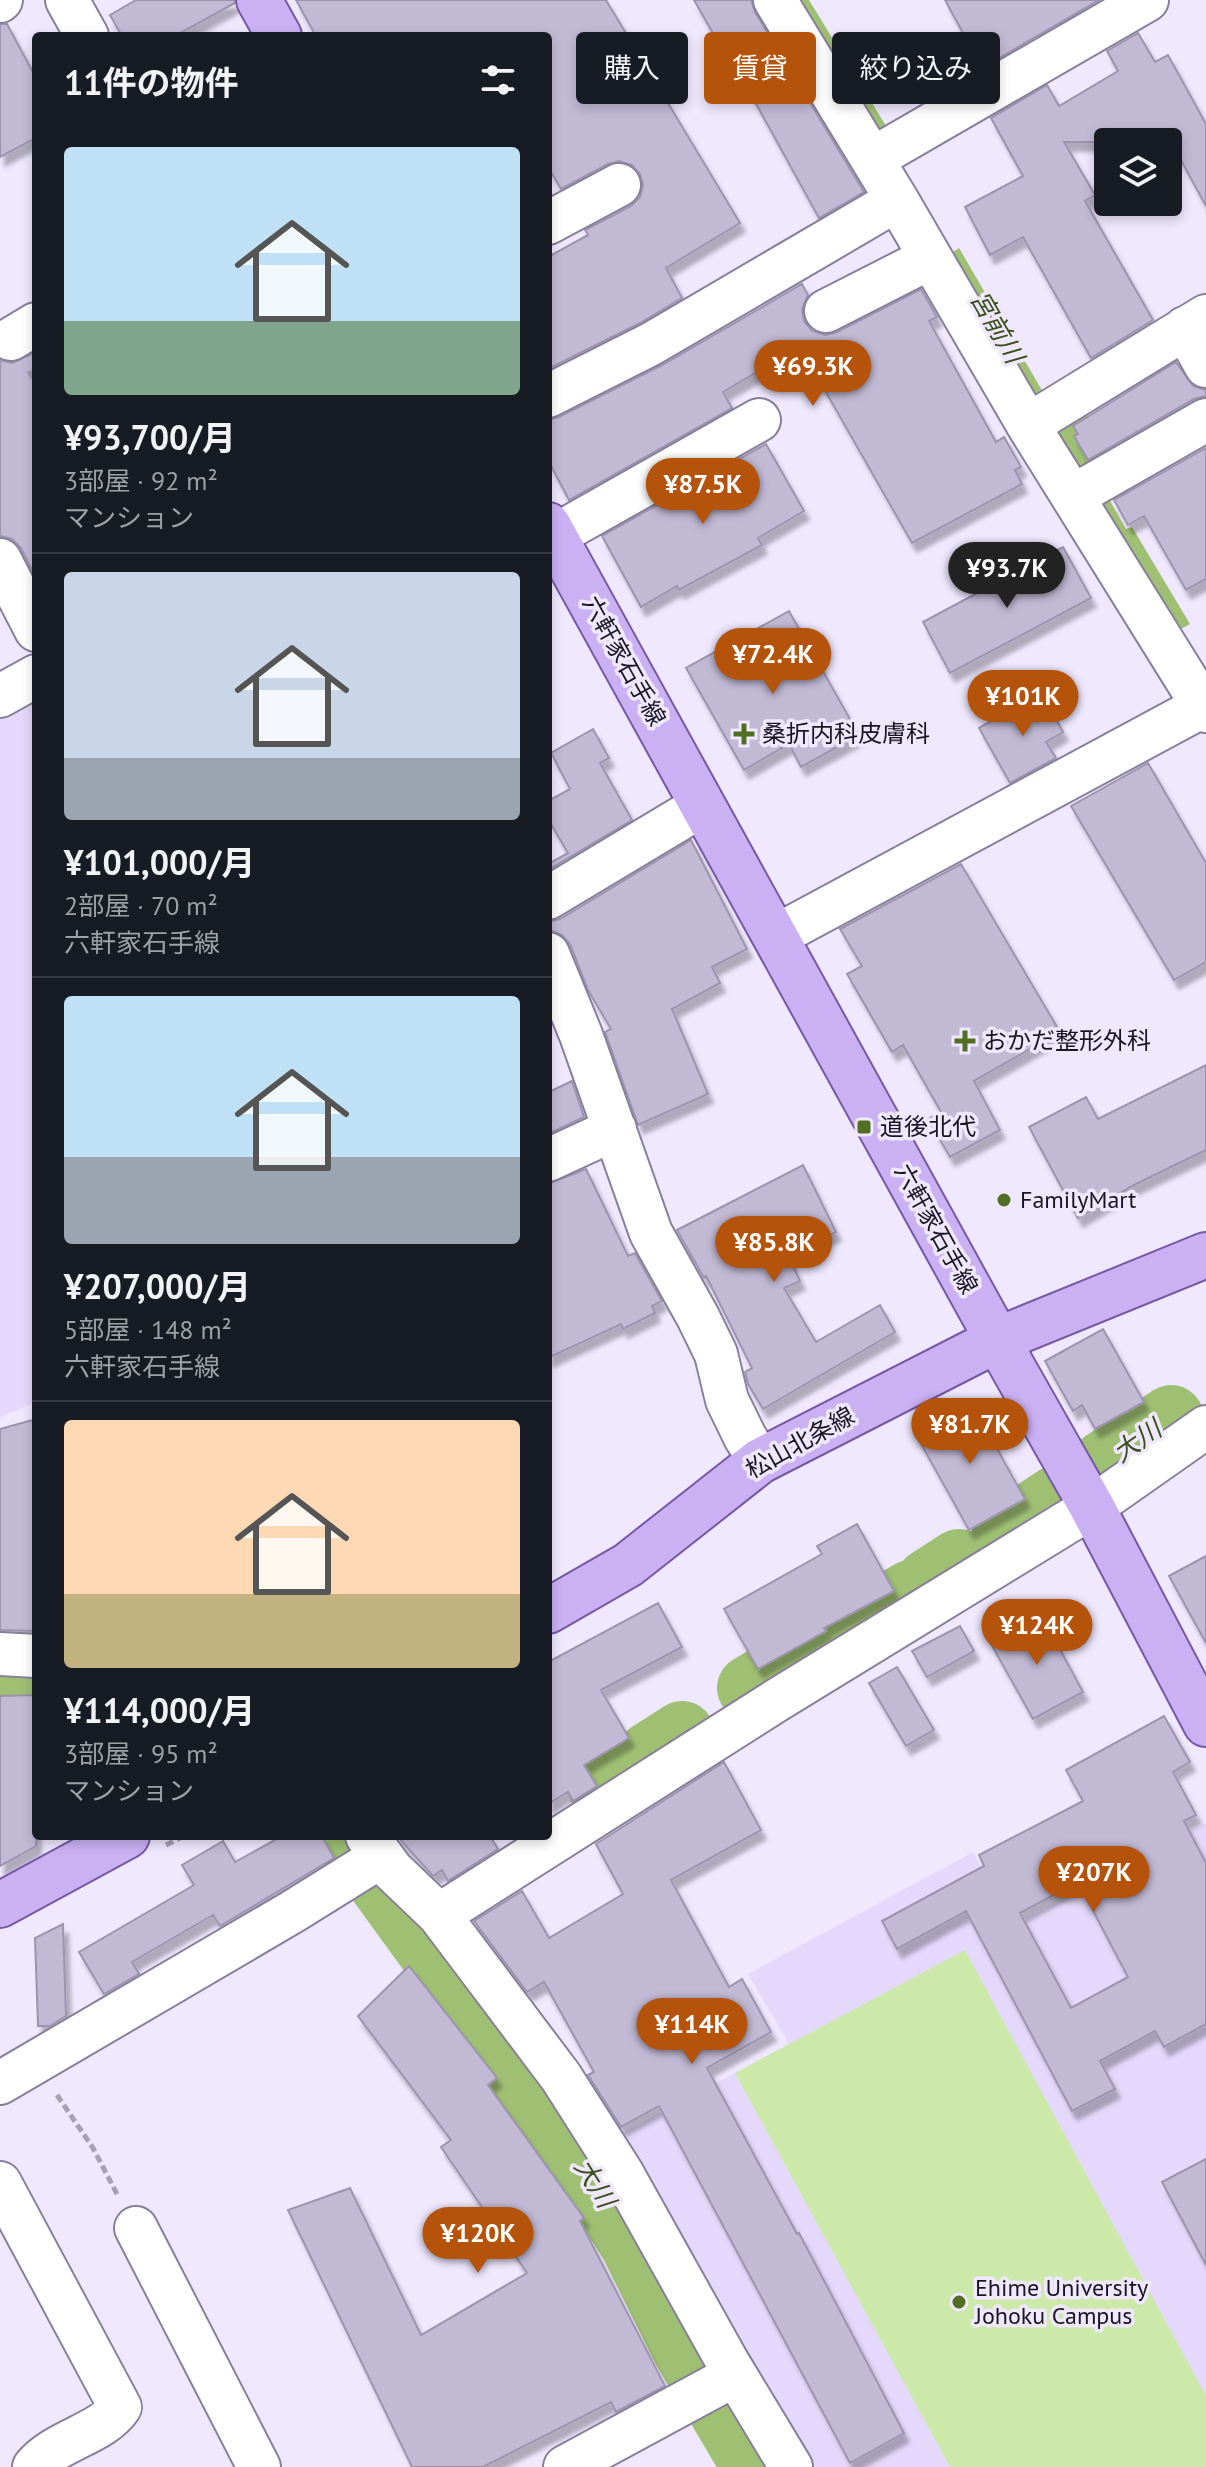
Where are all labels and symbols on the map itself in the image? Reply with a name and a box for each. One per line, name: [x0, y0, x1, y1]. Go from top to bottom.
water label: 宮前川: [964, 285, 1033, 371]
pin: ¥69.3K: [748, 340, 878, 408]
pin: ¥87.5K: [638, 458, 768, 526]
pin: ¥93.7K: [942, 542, 1072, 610]
street label: 六軒家石手線: [576, 590, 673, 731]
pin: ¥72.4K: [708, 628, 838, 696]
pin: ¥101K: [967, 670, 1079, 738]
place label: 桑折内科皮膚科: [762, 718, 930, 749]
marker: 桑折内科皮膚科: [733, 723, 755, 745]
place label: おかだ整形外科: [983, 1025, 1151, 1056]
marker: おかだ整形外科: [954, 1030, 976, 1052]
place label: 道後北代: [880, 1111, 976, 1142]
marker: 道後北代: [855, 1118, 873, 1136]
street label: 六軒家石手線: [888, 1158, 985, 1299]
place label: FamilyMart: [1020, 1184, 1136, 1215]
marker: FamilyMart: [995, 1191, 1013, 1209]
pin: ¥85.8K: [709, 1216, 839, 1284]
pin: ¥81.7K: [905, 1398, 1035, 1466]
street label: 松山北条線: [740, 1400, 860, 1485]
water label: 大川: [1106, 1410, 1170, 1469]
pin: ¥124K: [981, 1599, 1093, 1667]
pin: ¥207K: [1038, 1846, 1150, 1914]
pin: ¥114K: [636, 1998, 748, 2066]
water label: 大川: [568, 2152, 625, 2216]
pin: ¥120K: [422, 2207, 534, 2275]
place label: Ehime University Johoku Campus: [974, 2272, 1148, 2331]
marker: Ehime University Johoku Campus: [950, 2293, 968, 2311]

